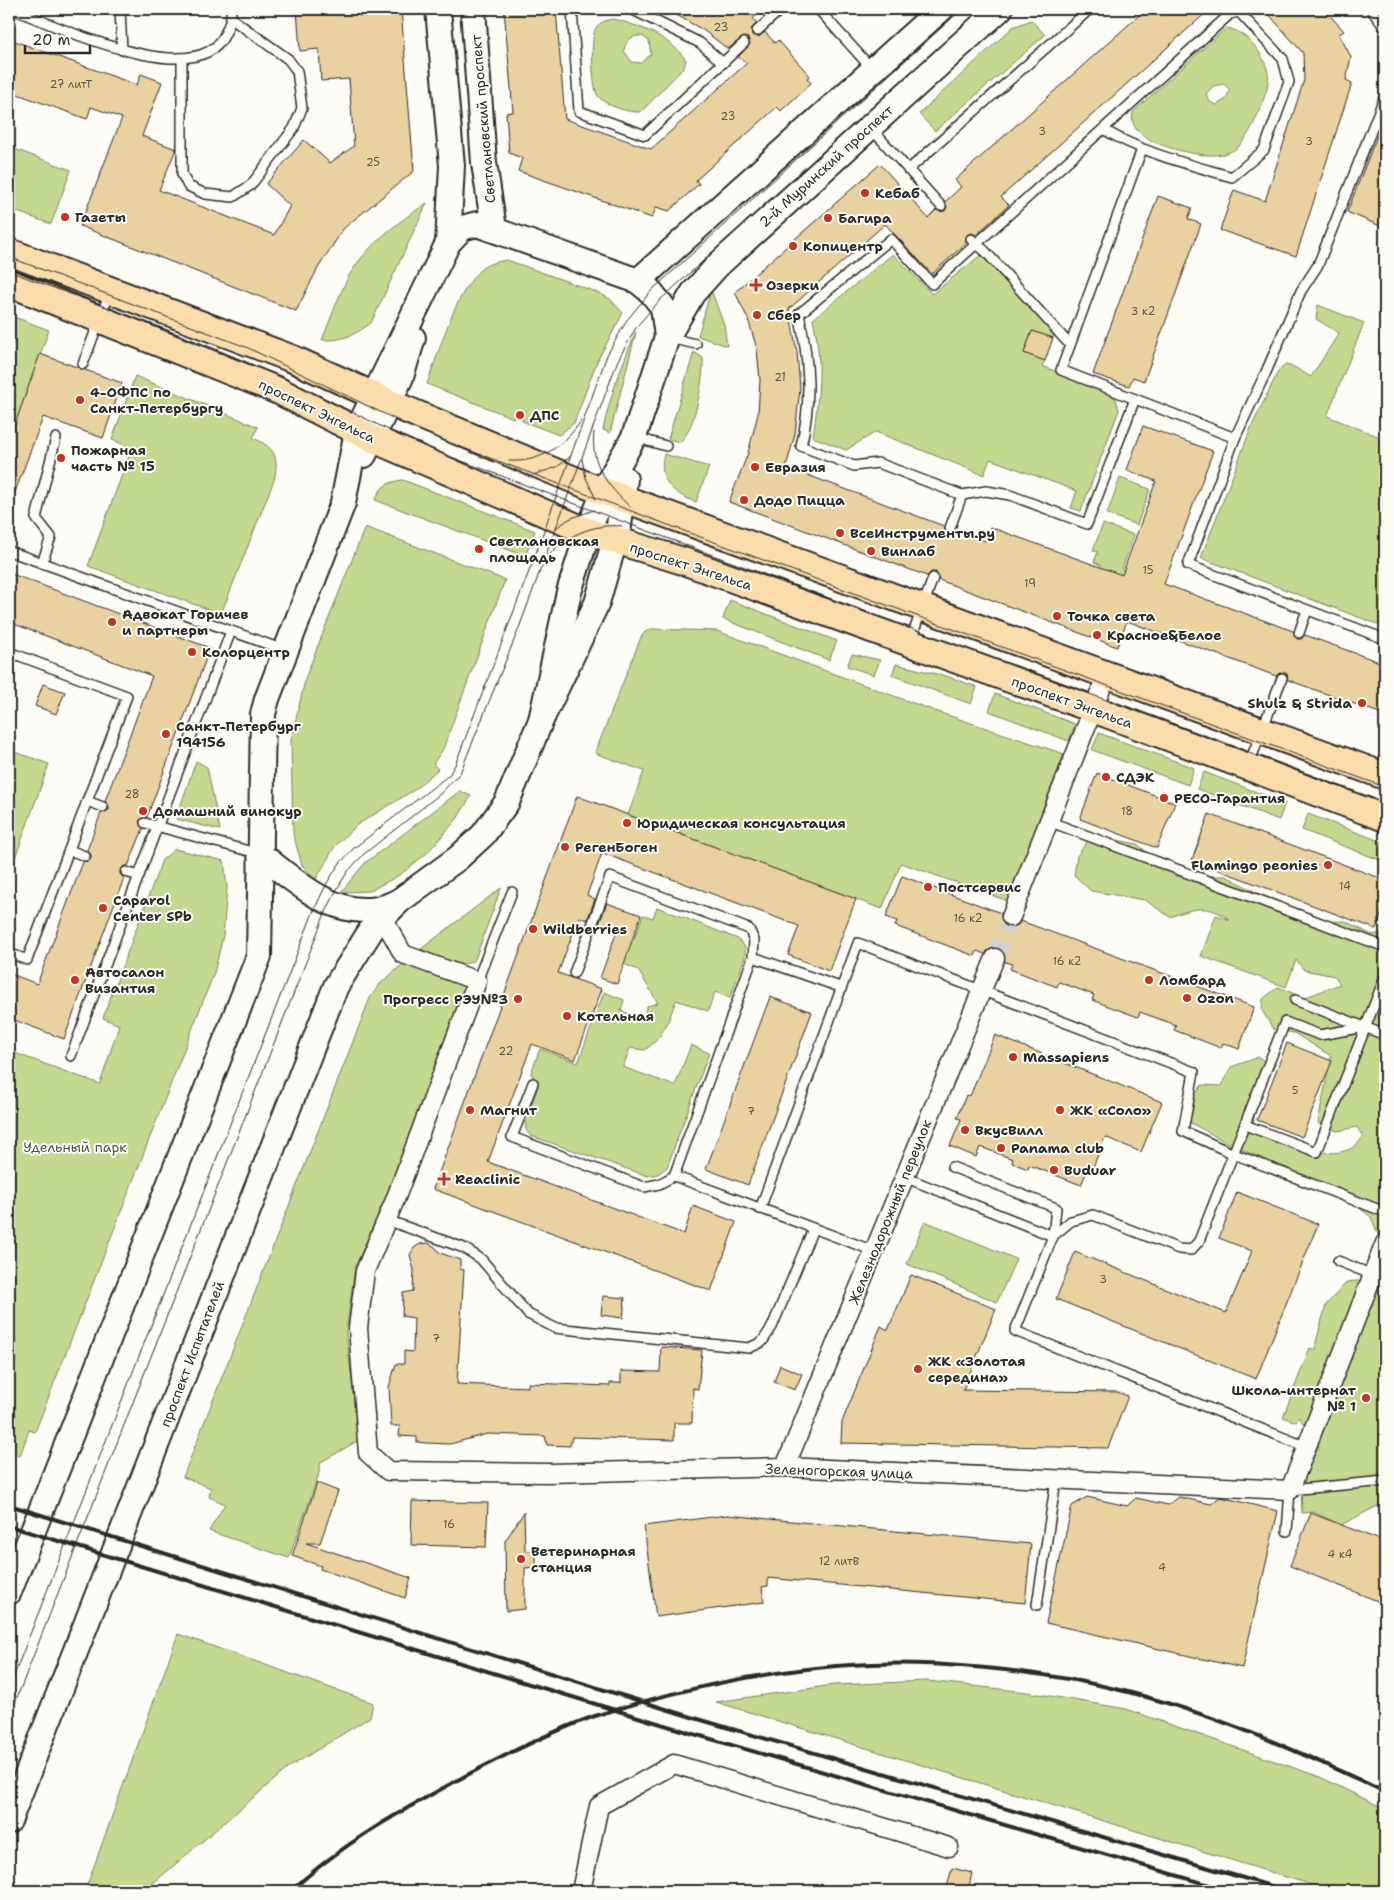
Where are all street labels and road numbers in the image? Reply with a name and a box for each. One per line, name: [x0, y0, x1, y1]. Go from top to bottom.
street label: Светлановский проспект: [467, 33, 499, 204]
street label: 2-й Муринский проспект: [755, 101, 897, 231]
street label: проспект Энгельса: [256, 375, 378, 447]
street label: проспект Энгельса: [628, 538, 755, 594]
street label: проспект Энгельса: [1009, 672, 1135, 732]
street label: Железнодорожный переулок: [845, 1116, 936, 1307]
street label: проспект Испытателей: [156, 1279, 228, 1429]
street label: Зеленогорская улица: [765, 1459, 913, 1483]

